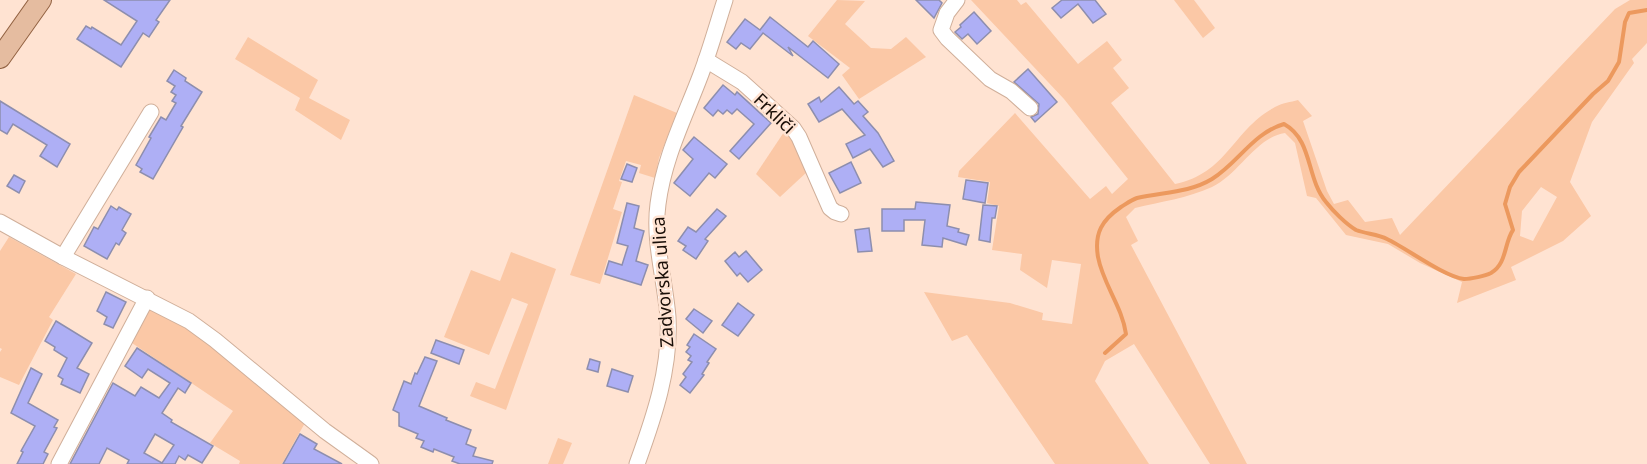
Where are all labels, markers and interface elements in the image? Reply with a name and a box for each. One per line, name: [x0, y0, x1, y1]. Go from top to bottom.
street label: Frkliči: [749, 87, 801, 139]
street label: Zadvorska ulica: [645, 216, 679, 348]

